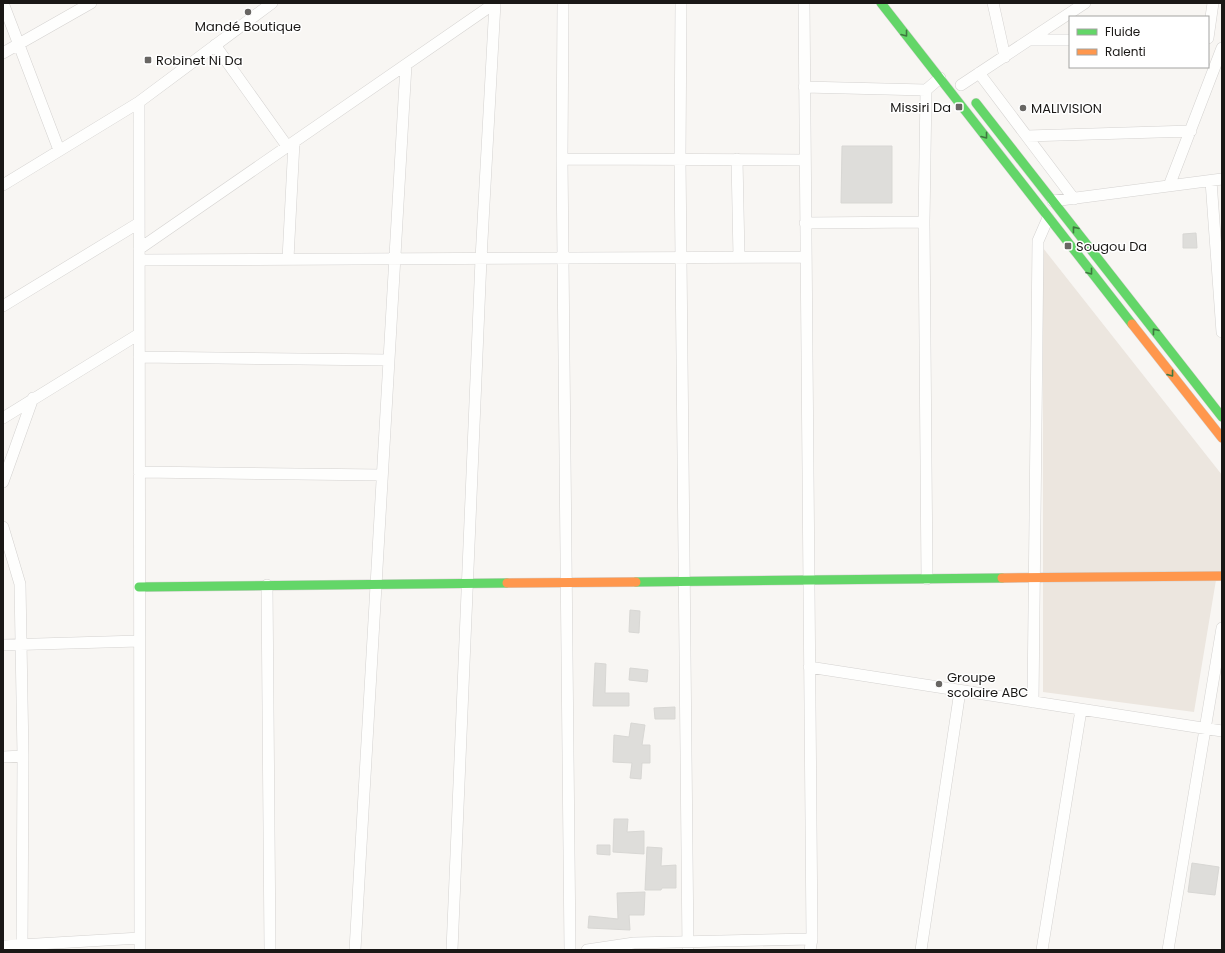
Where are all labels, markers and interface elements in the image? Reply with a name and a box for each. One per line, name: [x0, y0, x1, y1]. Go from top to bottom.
marker: Mandé Boutique: [243, 7, 253, 17]
legend: [1069, 16, 1209, 68]
place label: Mandé Boutique: [195, 17, 301, 36]
text: Fluide: [1105, 23, 1140, 40]
one-way arrow: [900, 29, 907, 36]
text: Ralenti: [1105, 43, 1146, 60]
place label: Robinet Ni Da: [156, 51, 243, 70]
marker: Robinet Ni Da: [143, 55, 153, 65]
place label: Missiri Da: [890, 98, 951, 117]
place label: MALIVISION: [1031, 99, 1102, 118]
marker: Missiri Da: [954, 102, 964, 112]
marker: MALIVISION: [1018, 103, 1028, 113]
one-way arrow: [980, 132, 987, 139]
one-way arrow: [1072, 226, 1079, 233]
place label: Sougou Da: [1076, 237, 1147, 256]
marker: Sougou Da: [1063, 241, 1073, 251]
one-way arrow: [1086, 267, 1093, 275]
one-way arrow: [1152, 328, 1159, 335]
one-way arrow: [1167, 369, 1174, 376]
place label: Groupe scolaire ABC: [947, 668, 1028, 702]
marker: Groupe scolaire ABC: [934, 679, 944, 689]

